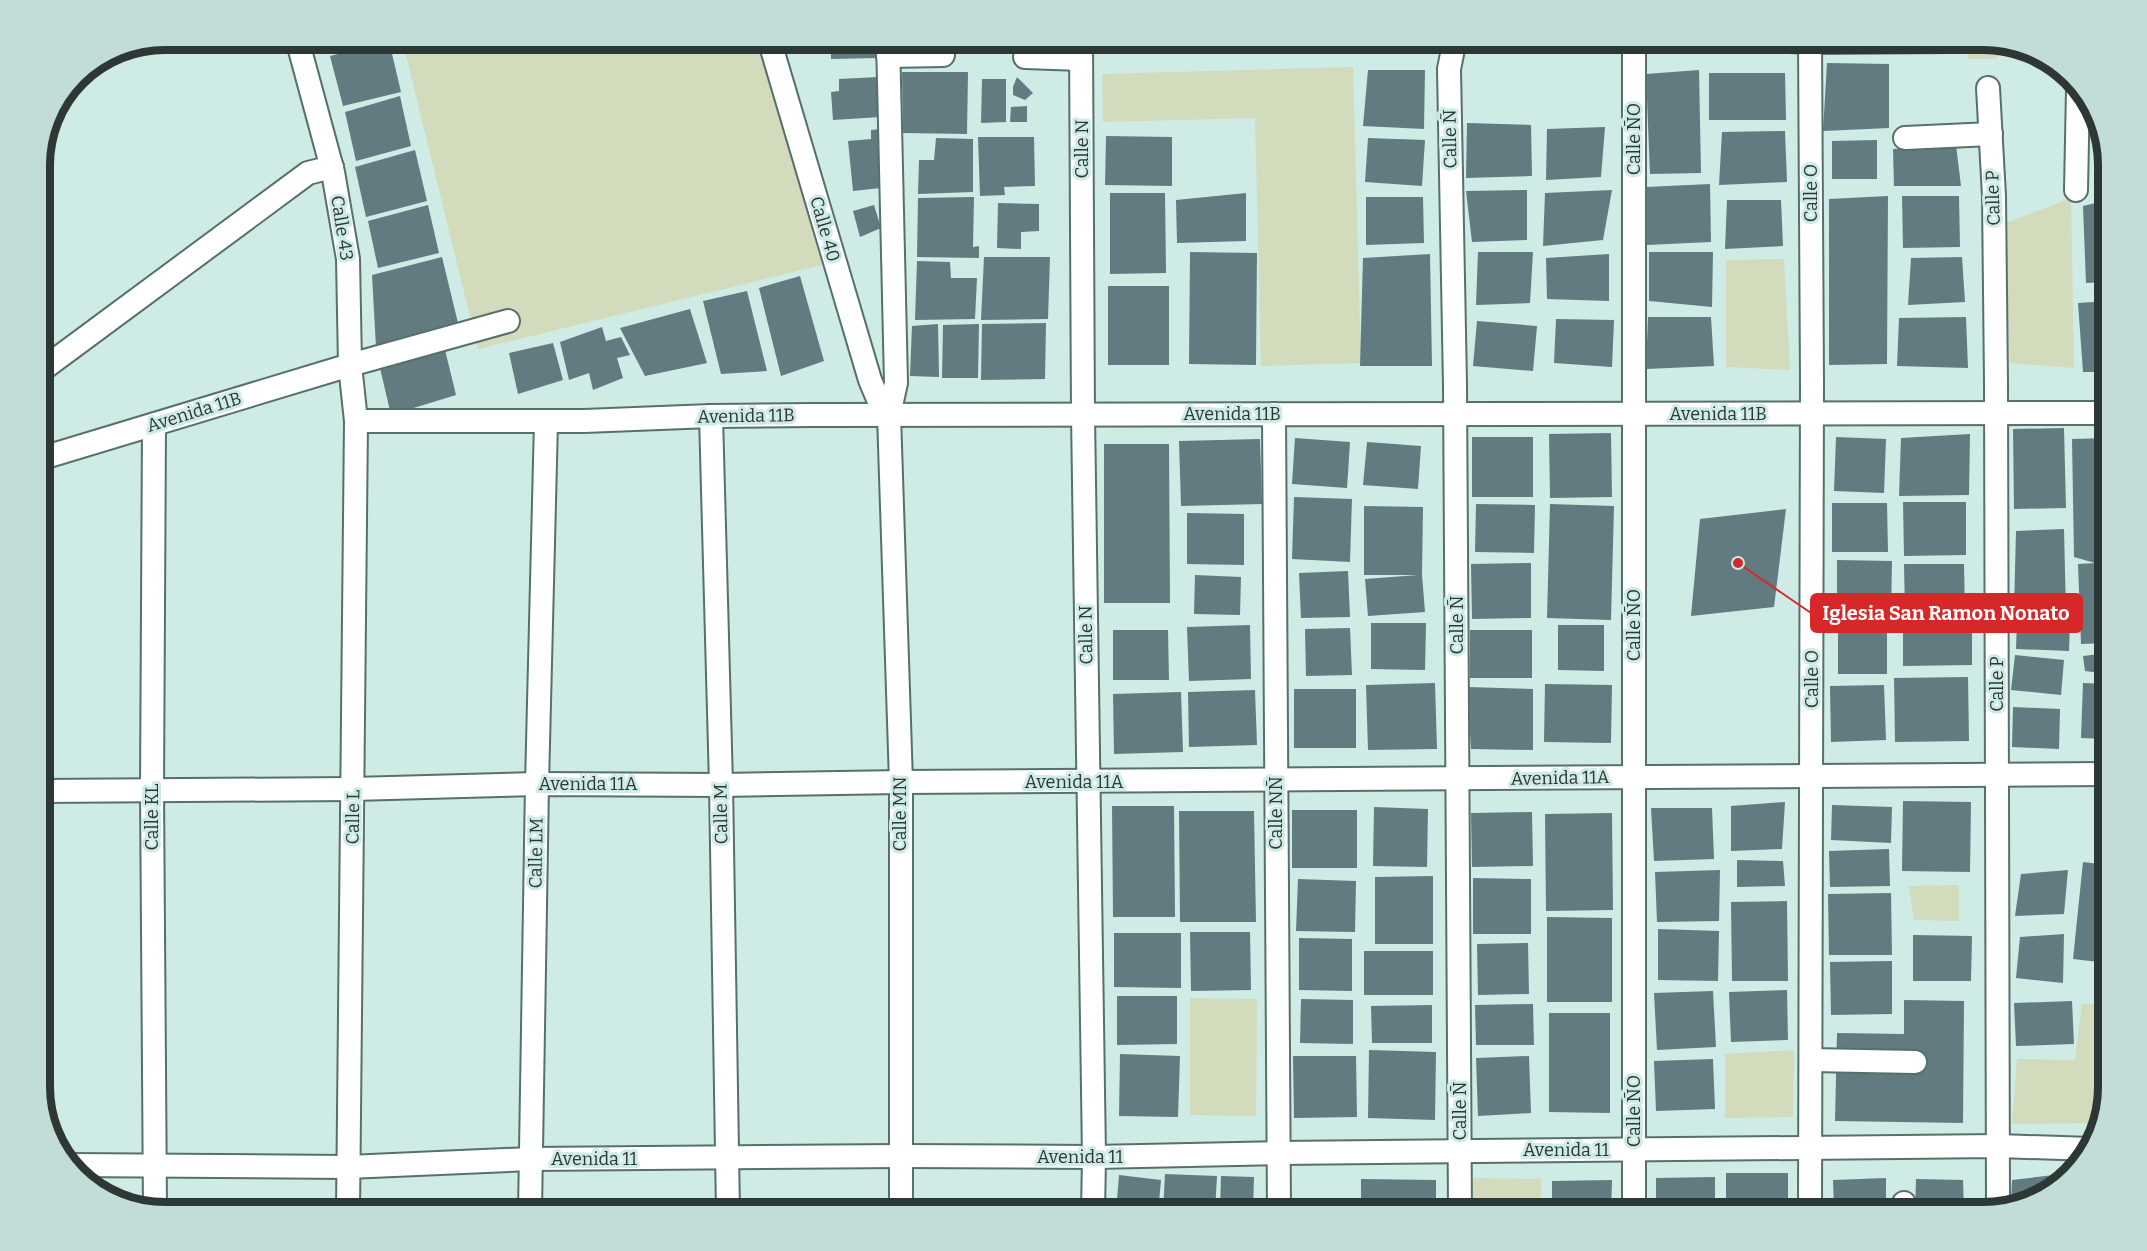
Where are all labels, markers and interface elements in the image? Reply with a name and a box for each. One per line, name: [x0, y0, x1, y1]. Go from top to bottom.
street label: Calle ÑO: [1623, 103, 1645, 175]
street label: Calle Ñ: [1438, 109, 1462, 169]
street label: Calle N: [1071, 119, 1093, 179]
street label: Calle O: [1800, 164, 1822, 222]
street label: Calle P: [1981, 170, 2005, 226]
street label: Calle 43: [326, 194, 358, 262]
street label: Calle 40: [805, 194, 845, 264]
street label: Avenida 11B: [144, 387, 244, 437]
street label: Avenida 11B: [1183, 403, 1281, 425]
street label: Avenida 11B: [1669, 403, 1767, 425]
street label: Avenida 11B: [697, 404, 795, 428]
street label: Calle ÑO: [1623, 589, 1645, 661]
callout: Iglesia San Ramon Nonato: [1811, 594, 2082, 632]
street label: Calle Ñ: [1446, 595, 1468, 655]
text: Iglesia San Ramon Nonato: [1822, 601, 2070, 625]
street label: Calle N: [1074, 605, 1098, 665]
street label: Calle O: [1801, 650, 1823, 708]
street label: Calle P: [1986, 656, 2008, 712]
street label: Avenida 11A: [1510, 766, 1610, 790]
street label: Avenida 11A: [1025, 771, 1124, 793]
street label: Avenida 11A: [539, 773, 638, 795]
street label: Calle MN: [889, 776, 911, 852]
street label: Calle NÑ: [1265, 776, 1287, 850]
street label: Calle KL: [141, 783, 163, 850]
street label: Calle M: [709, 783, 733, 845]
street label: Calle L: [342, 789, 364, 845]
street label: Calle LM: [524, 817, 548, 889]
street label: Calle ÑO: [1623, 1075, 1645, 1147]
street label: Calle Ñ: [1449, 1081, 1471, 1141]
street label: Avenida 11: [1523, 1139, 1610, 1161]
street label: Avenida 11: [1037, 1146, 1124, 1168]
street label: Avenida 11: [551, 1148, 638, 1170]

